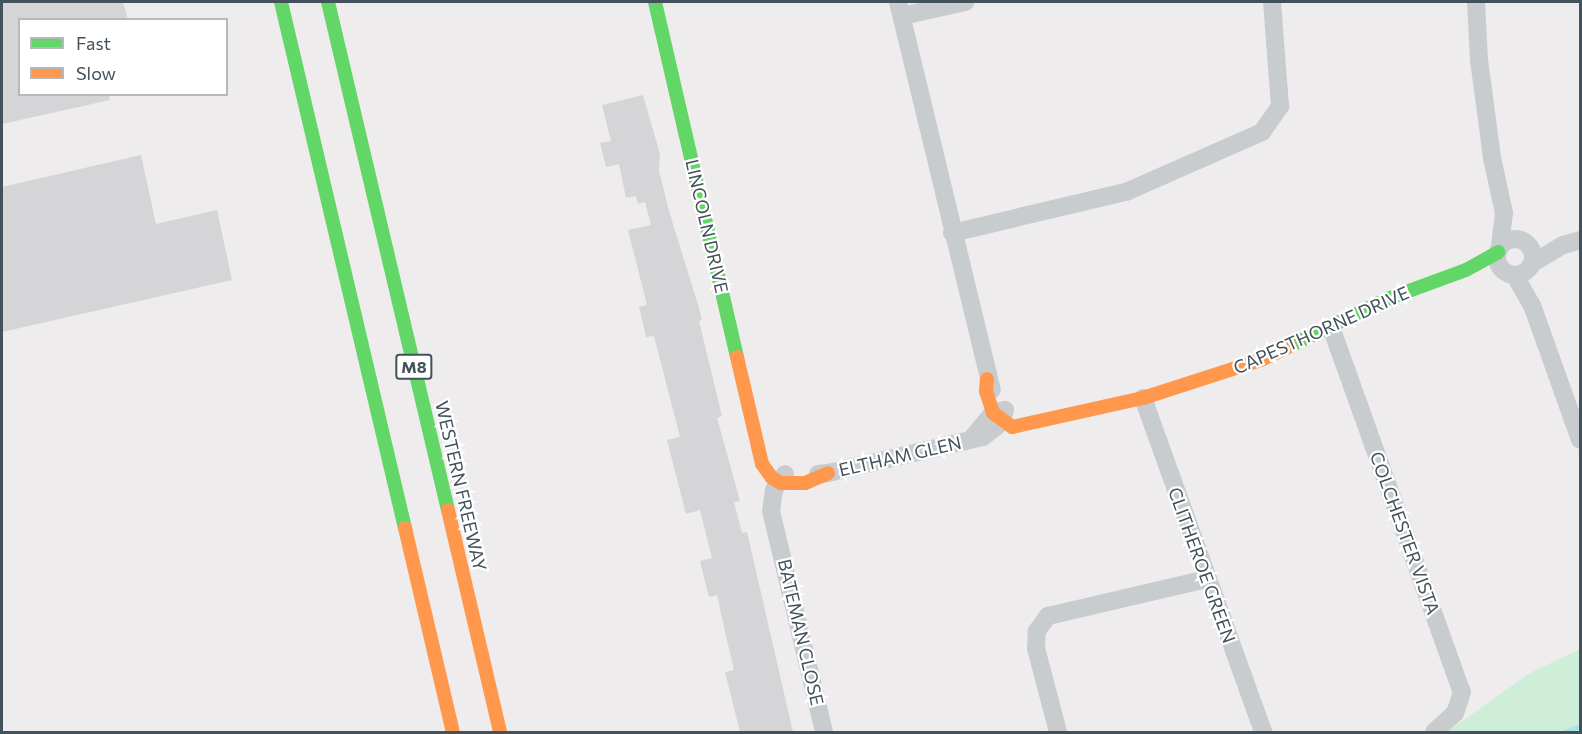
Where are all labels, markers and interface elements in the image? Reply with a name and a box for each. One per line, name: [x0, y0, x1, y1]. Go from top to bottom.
legend: [18, 18, 228, 96]
text: Fast: [76, 32, 111, 54]
text: Slow: [76, 62, 116, 84]
street label: LINCOLN DRIVE: [681, 157, 733, 295]
street label: CAPESTHORNE DRIVE: [1230, 282, 1412, 378]
road number: M8: [394, 354, 434, 380]
street label: WESTERN FREEWAY: [431, 399, 491, 573]
street label: ELTHAM GLEN: [837, 431, 963, 481]
street label: COLCHESTER VISTA: [1365, 449, 1445, 617]
street label: CLITHEROE GREEN: [1164, 484, 1240, 646]
street label: BATEMAN CLOSE: [774, 557, 828, 707]

